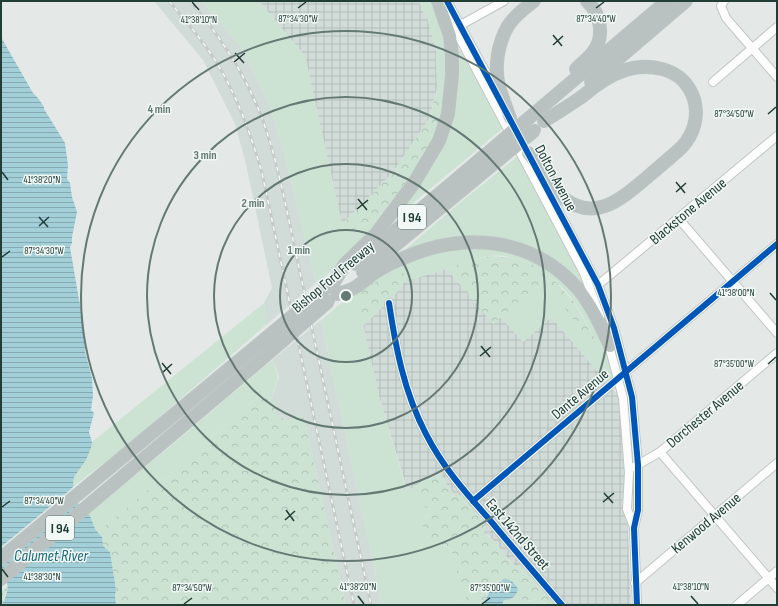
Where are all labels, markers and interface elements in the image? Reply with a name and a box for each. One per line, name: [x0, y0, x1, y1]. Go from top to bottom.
text: 87°34'30"W: [278, 13, 318, 25]
text: 87°34'40"W: [576, 13, 616, 25]
text: 41°38'10"N: [181, 14, 217, 26]
text: 4 min: [147, 102, 171, 117]
text: 87°34'50"W: [714, 108, 754, 120]
street label: Dolton Avenue: [530, 142, 581, 215]
text: 3 min: [194, 148, 216, 163]
text: 41°38'20"N: [24, 174, 60, 186]
street label: Blackstone Avenue: [646, 174, 731, 249]
text: 2 min: [242, 196, 264, 211]
road number: I 94: [398, 205, 426, 229]
street label: Bishop Ford Freeway: [288, 237, 379, 317]
text: 1 min: [288, 243, 310, 258]
text: 87°34'30"W: [24, 245, 64, 257]
text: 41°38'00"N: [717, 287, 755, 299]
centre of rings: [339, 289, 353, 303]
text: 87°35'00"W: [714, 358, 754, 370]
street label: Dante Avenue: [548, 365, 613, 424]
street label: Dorchester Avenue: [663, 376, 748, 452]
street label: Kenwood Avenue: [668, 489, 745, 558]
text: 87°34'40"W: [24, 495, 64, 507]
street label: East 142nd Street: [481, 495, 554, 574]
road number: I 94: [46, 516, 74, 540]
water label: Calumet River: [14, 547, 88, 566]
text: 41°38'30"N: [24, 571, 60, 583]
text: 41°38'20"N: [340, 581, 376, 593]
text: 41°38'10"N: [673, 581, 709, 593]
text: 87°34'50"W: [172, 582, 212, 594]
text: 87°35'00"W: [470, 582, 510, 594]

